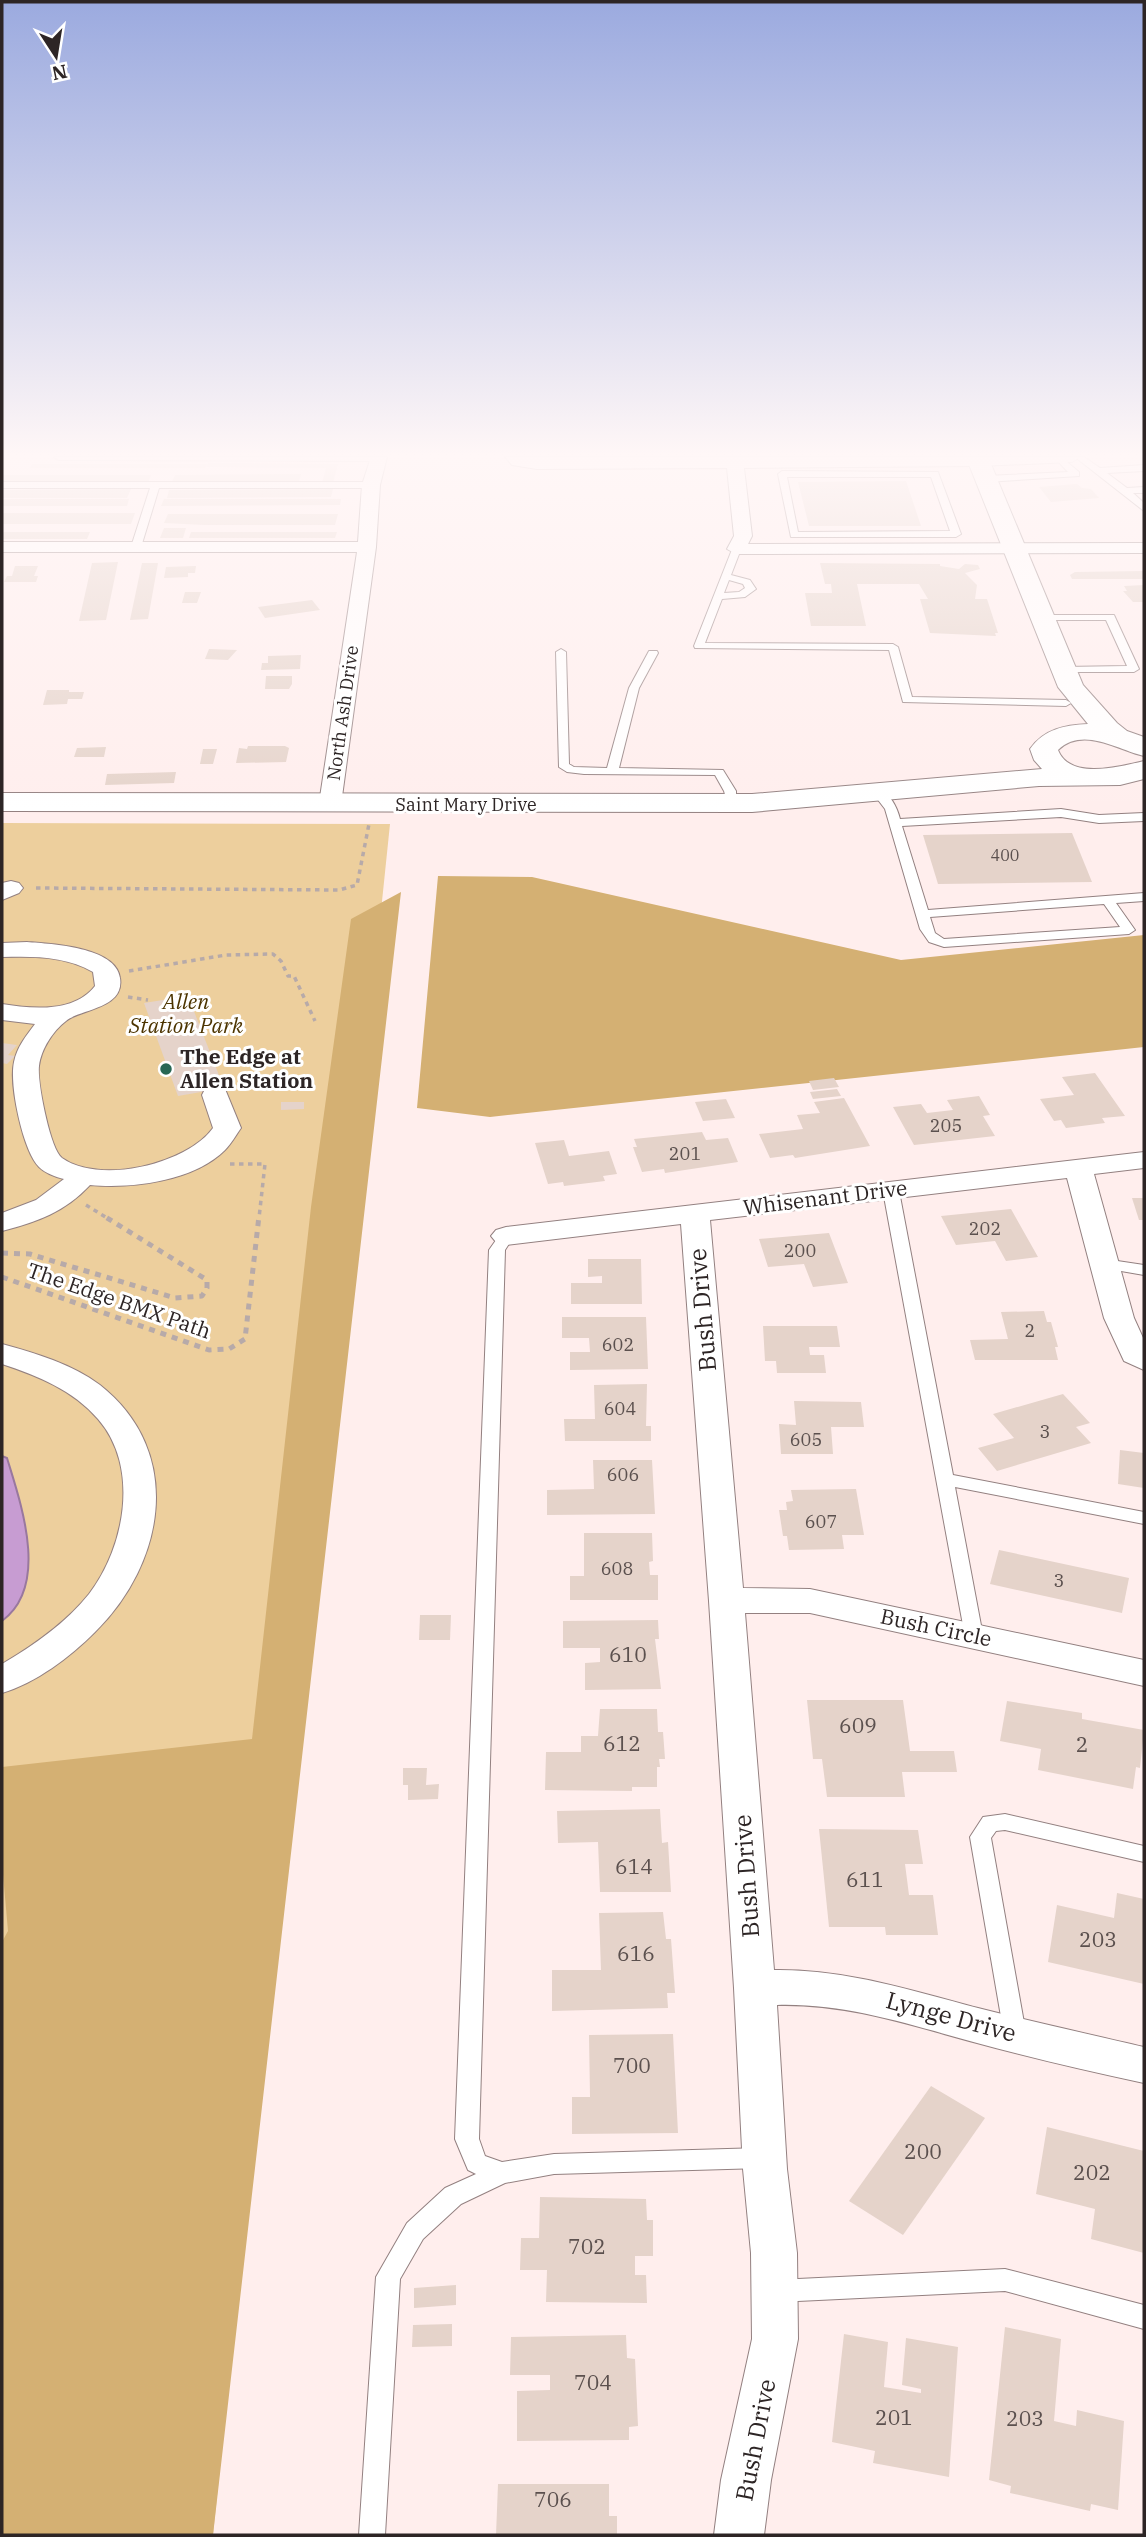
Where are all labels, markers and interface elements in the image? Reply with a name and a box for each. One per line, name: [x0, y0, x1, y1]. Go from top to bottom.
north arrow: [21, 21, 91, 91]
text: N: [50, 59, 69, 86]
street label: North Ash Drive: [322, 644, 363, 782]
street label: Saint Mary Drive: [395, 793, 537, 816]
house number: 400: [991, 845, 1019, 865]
park label: Allen Station Park: [128, 987, 244, 1039]
place label: The Edge at Allen Station: [180, 1042, 313, 1094]
marker: The Edge at Allen Station: [158, 1061, 174, 1077]
house number: 205: [930, 1114, 962, 1137]
house number: 201: [669, 1142, 701, 1165]
street label: Whisenant Drive: [741, 1173, 909, 1221]
house number: 202: [969, 1217, 1001, 1240]
house number: 200: [784, 1239, 816, 1262]
street label: Bush Drive: [681, 1247, 723, 1373]
street label: The Edge BMX Path: [24, 1256, 215, 1345]
house number: 2: [1025, 1319, 1035, 1342]
house number: 602: [602, 1333, 634, 1356]
house number: 604: [604, 1397, 636, 1420]
house number: 3: [1040, 1420, 1050, 1443]
house number: 605: [790, 1428, 822, 1451]
house number: 606: [607, 1463, 639, 1486]
house number: 607: [805, 1510, 837, 1533]
house number: 608: [601, 1557, 633, 1580]
house number: 3: [1054, 1569, 1064, 1592]
street label: Bush Circle: [878, 1602, 994, 1652]
house number: 610: [609, 1640, 647, 1668]
house number: 609: [839, 1711, 877, 1739]
house number: 612: [603, 1729, 641, 1757]
house number: 2: [1076, 1730, 1088, 1758]
street label: Bush Drive: [726, 1813, 766, 1939]
house number: 614: [615, 1852, 653, 1880]
house number: 611: [846, 1865, 884, 1893]
house number: 203: [1079, 1925, 1117, 1953]
house number: 616: [617, 1939, 655, 1967]
street label: Lynge Drive: [883, 1983, 1020, 2049]
house number: 700: [613, 2051, 651, 2079]
house number: 200: [904, 2137, 942, 2165]
house number: 202: [1073, 2158, 1111, 2186]
house number: 702: [568, 2232, 606, 2260]
house number: 704: [574, 2368, 612, 2396]
street label: Bush Drive: [728, 2376, 783, 2503]
house number: 201: [875, 2403, 913, 2431]
house number: 203: [1006, 2404, 1044, 2432]
house number: 706: [534, 2485, 572, 2513]

